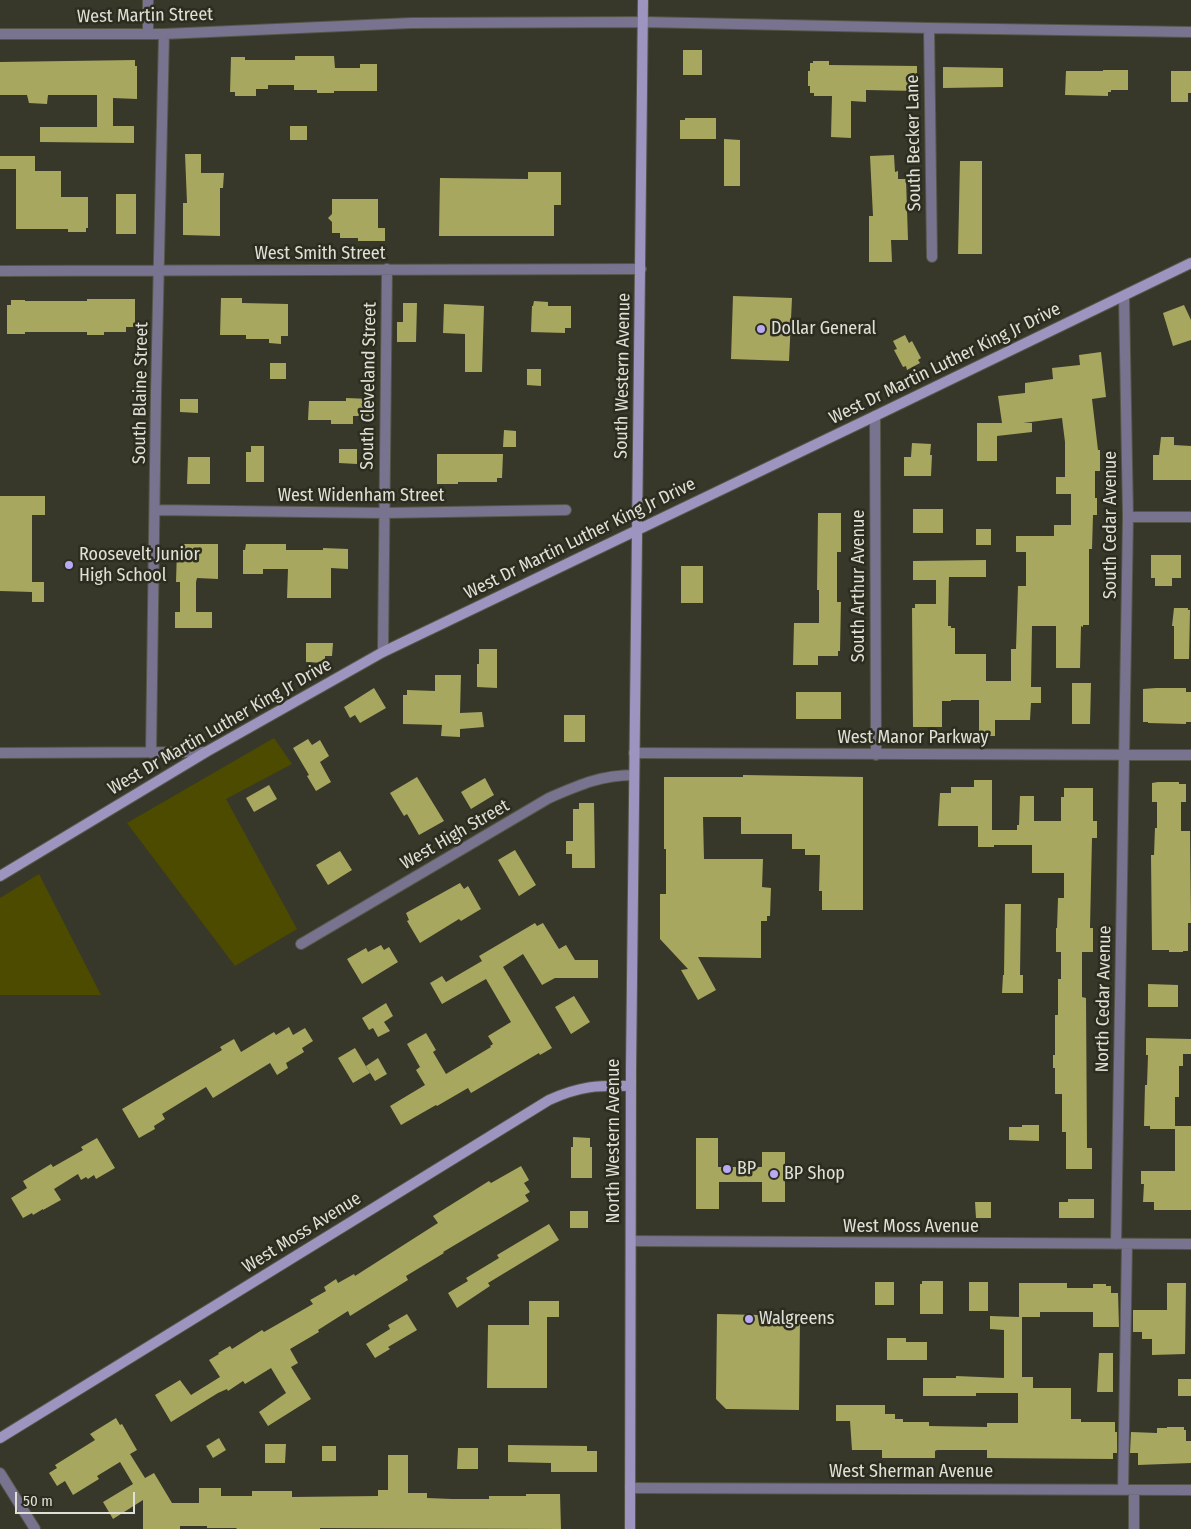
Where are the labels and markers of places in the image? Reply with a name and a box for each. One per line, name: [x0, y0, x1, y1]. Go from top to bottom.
place label: Dollar General: [771, 318, 876, 340]
marker: Dollar General: [755, 323, 767, 335]
place label: Roosevelt Junior High School: [79, 544, 200, 586]
marker: Roosevelt Junior High School: [63, 559, 75, 571]
place label: BP: [737, 1158, 756, 1180]
marker: BP: [721, 1163, 733, 1175]
place label: BP Shop: [784, 1163, 845, 1185]
marker: BP Shop: [768, 1168, 780, 1180]
place label: Walgreens: [759, 1308, 835, 1330]
marker: Walgreens: [743, 1313, 755, 1325]

